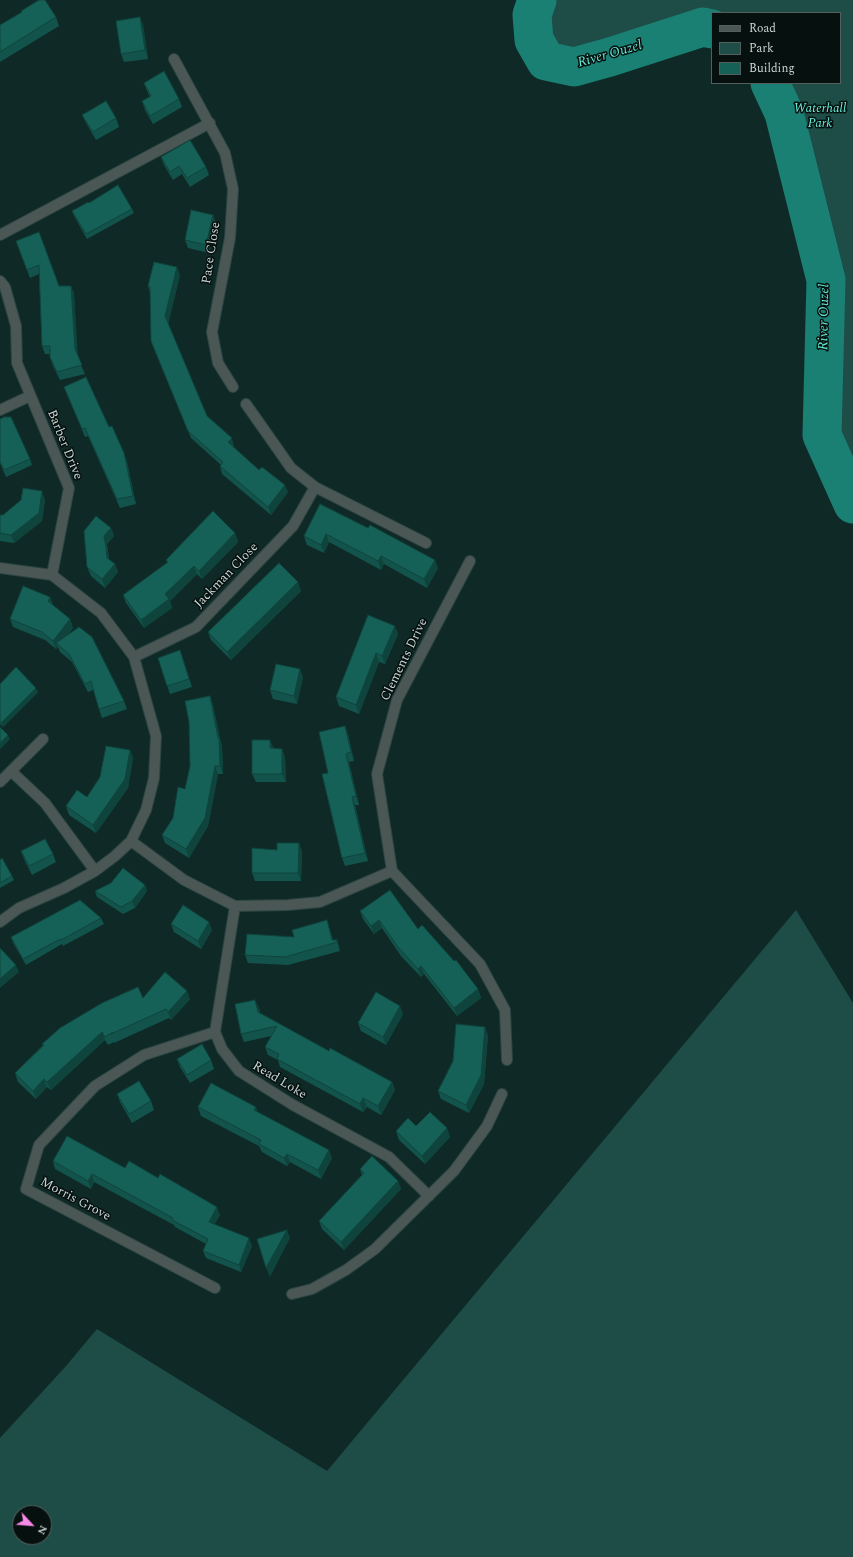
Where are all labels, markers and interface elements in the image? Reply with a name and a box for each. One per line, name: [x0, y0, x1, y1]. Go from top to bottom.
legend: [711, 12, 841, 84]
text: Road: [749, 19, 776, 38]
water label: River Ouzel: [576, 38, 644, 72]
text: Park: [749, 39, 774, 58]
text: Building: [749, 59, 795, 78]
park label: Waterhall Park: [794, 101, 846, 132]
street label: Pace Close: [199, 221, 225, 285]
water label: River Ouzel: [816, 284, 834, 350]
street label: Barber Drive: [43, 408, 85, 482]
street label: Jackman Close: [192, 540, 262, 612]
street label: Clements Drive: [378, 616, 432, 704]
street label: Read Loke: [249, 1059, 309, 1103]
street label: Morris Grove: [37, 1175, 113, 1225]
north arrow: [12, 1505, 52, 1545]
text: N: [33, 1522, 52, 1538]

